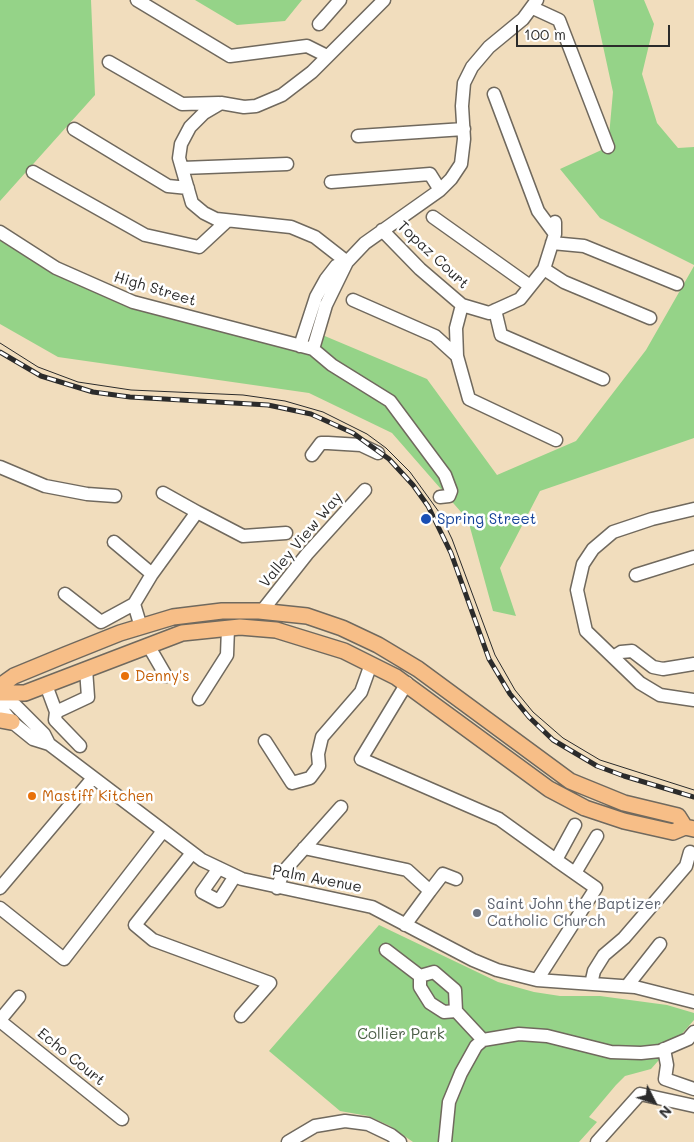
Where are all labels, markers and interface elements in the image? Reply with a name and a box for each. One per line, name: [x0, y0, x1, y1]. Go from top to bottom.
scale bar: [519, 15, 673, 47]
text: 100 m: [524, 24, 566, 44]
street label: Topaz Court: [394, 217, 472, 293]
street label: High Street: [112, 268, 198, 310]
street label: Valley View Way: [256, 489, 346, 591]
place label: Spring Street: [437, 510, 536, 528]
marker: Spring Street: [419, 512, 433, 526]
place label: Denny's: [135, 667, 190, 685]
marker: Denny's: [119, 670, 131, 682]
place label: Mastiff Kitchen: [42, 787, 153, 805]
marker: Mastiff Kitchen: [26, 790, 38, 802]
street label: Palm Avenue: [271, 861, 363, 897]
place label: Saint John the Baptizer Catholic Church: [487, 895, 661, 930]
marker: Saint John the Baptizer Catholic Church: [471, 907, 483, 919]
street label: Echo Court: [34, 1024, 108, 1090]
park label: Collier Park: [357, 1025, 445, 1043]
north arrow: [629, 1077, 679, 1127]
text: N: [655, 1102, 676, 1122]

